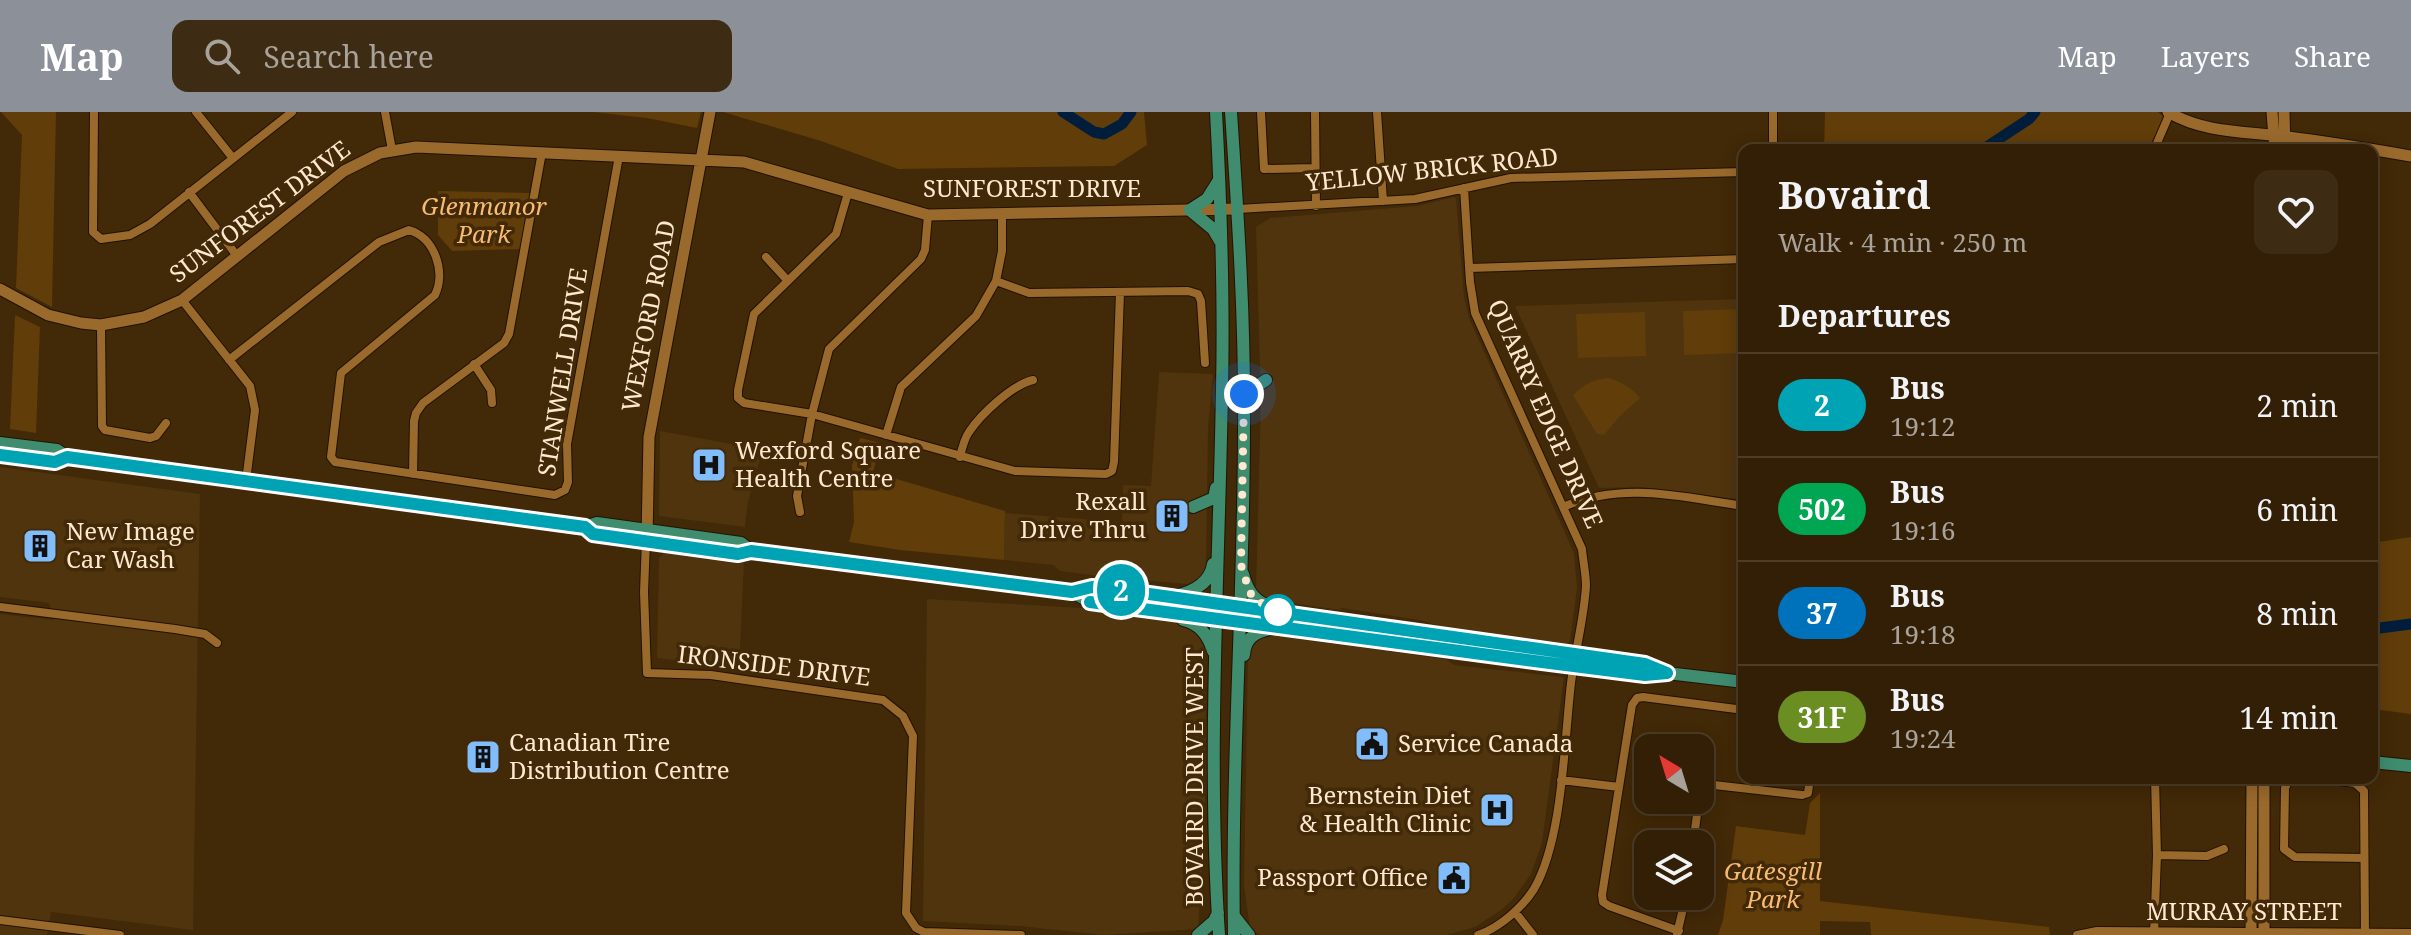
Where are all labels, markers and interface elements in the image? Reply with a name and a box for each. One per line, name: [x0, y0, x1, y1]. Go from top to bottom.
search box: [172, 20, 732, 92]
text: Map: [40, 30, 124, 82]
icon: search: [200, 34, 244, 78]
text: Search here: [264, 36, 434, 77]
text: Map: [2058, 37, 2117, 75]
text: Layers: [2161, 37, 2250, 75]
text: Share: [2294, 37, 2371, 75]
street label: SUNFOREST DRIVE: [162, 132, 356, 290]
street label: YELLOW BRICK ROAD: [1303, 139, 1560, 198]
text: Bovaird: [1778, 168, 1931, 220]
button: heart: [2254, 170, 2338, 254]
street label: SUNFOREST DRIVE: [923, 171, 1141, 204]
park label: Glenmanor Park: [421, 189, 547, 250]
street label: WEXFORD ROAD: [613, 217, 682, 414]
text: Walk · 4 min · 250 m: [1778, 224, 2027, 260]
street label: STANWELL DRIVE: [529, 265, 594, 478]
street label: QUARRY EDGE DRIVE: [1481, 294, 1612, 533]
text: Departures: [1778, 295, 1951, 336]
text: Bus: [1890, 367, 1945, 408]
your location: [1224, 374, 1264, 414]
text: 2 min: [2256, 385, 2338, 426]
text: 2: [1814, 386, 1830, 424]
text: 19:12: [1890, 408, 1956, 444]
place label: Wexford Square Health Centre: [735, 433, 921, 494]
hospital icon: Wexford Square Health Centre: [690, 446, 728, 484]
text: Bus: [1890, 471, 1945, 512]
place label: Rexall Drive Thru: [1020, 484, 1147, 545]
text: 6 min: [2256, 489, 2338, 530]
text: 502: [1798, 490, 1846, 528]
building icon: Rexall Drive Thru: [1153, 497, 1191, 535]
text: 19:16: [1890, 512, 1956, 548]
place label: New Image Car Wash: [66, 514, 195, 575]
building icon: New Image Car Wash: [21, 527, 59, 565]
line badge: 2: [1095, 564, 1147, 616]
text: 2: [1113, 571, 1129, 609]
text: Bus: [1890, 575, 1945, 616]
text: 8 min: [2256, 593, 2338, 634]
text: 37: [1806, 594, 1838, 632]
unlabelled marker: [1261, 595, 1295, 629]
text: 19:18: [1890, 616, 1956, 652]
street label: IRONSIDE DRIVE: [676, 636, 872, 693]
street label: BOVAIRD DRIVE WEST: [1177, 647, 1210, 907]
text: Bus: [1890, 679, 1945, 720]
text: 14 min: [2239, 697, 2338, 738]
text: 31F: [1797, 698, 1847, 736]
text: 19:24: [1890, 720, 1956, 756]
place label: Canadian Tire Distribution Centre: [509, 725, 730, 786]
public building icon: Service Canada: [1353, 725, 1391, 763]
place label: Service Canada: [1398, 726, 1573, 759]
north arrow: [1634, 734, 1714, 814]
map controls: [1634, 734, 1714, 910]
building icon: Canadian Tire Distribution Centre: [464, 738, 502, 776]
place label: Bernstein Diet & Health Clinic: [1299, 778, 1471, 839]
hospital icon: Bernstein Diet & Health Clinic: [1478, 791, 1516, 829]
button: layers: [1634, 830, 1714, 910]
park label: Gatesgill Park: [1724, 854, 1823, 915]
public building icon: Passport Office: [1435, 859, 1473, 897]
place label: Passport Office: [1257, 860, 1428, 893]
street label: MURRAY STREET: [2146, 894, 2342, 927]

